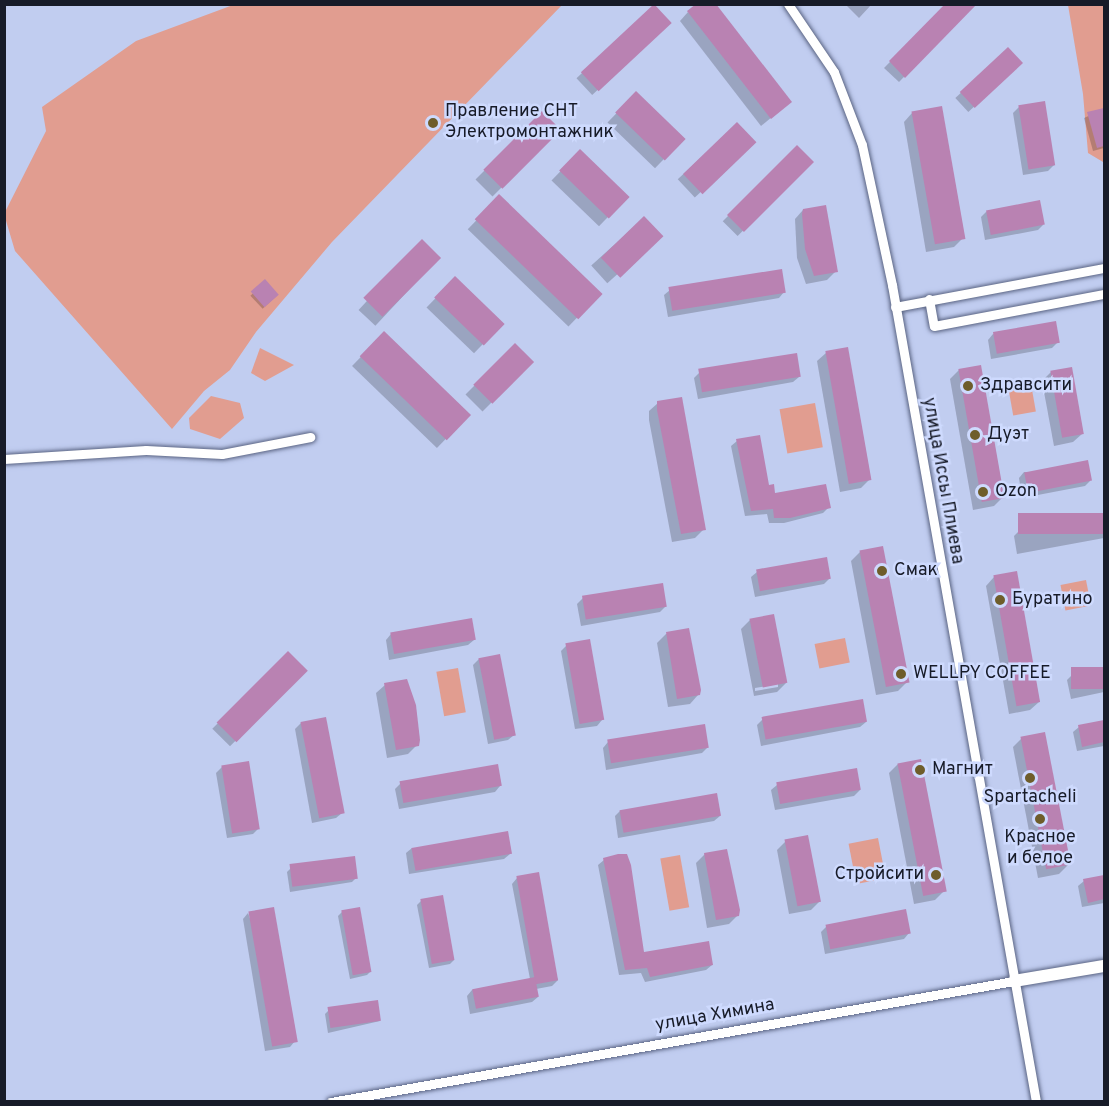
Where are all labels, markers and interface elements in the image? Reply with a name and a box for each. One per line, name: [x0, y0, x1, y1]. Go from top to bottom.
place label: Правление СНТ Электромонтажник: [445, 102, 614, 144]
marker: Правление СНТ Электромонтажник: [426, 116, 440, 130]
place label: Здравсити: [980, 375, 1072, 397]
marker: Здравсити: [961, 379, 975, 393]
street label: улица Иссы Плиева: [917, 396, 967, 566]
place label: Дуэт: [987, 424, 1029, 446]
marker: Дуэт: [968, 428, 982, 442]
place label: Ozon: [995, 481, 1037, 503]
marker: Ozon: [976, 485, 990, 499]
place label: Смак: [894, 560, 938, 582]
marker: Смак: [875, 564, 889, 578]
place label: Буратино: [1012, 589, 1093, 611]
marker: Буратино: [993, 593, 1007, 607]
place label: WELLPY COFFEE: [913, 663, 1051, 685]
marker: WELLPY COFFEE: [894, 667, 908, 681]
place label: Магнит: [932, 759, 993, 781]
marker: Магнит: [913, 763, 927, 777]
marker: Spartacheli: [1023, 771, 1037, 785]
place label: Spartacheli: [984, 787, 1076, 809]
marker: Красное и белое: [1033, 812, 1047, 826]
place label: Красное и белое: [1004, 828, 1076, 870]
place label: Стройсити: [835, 864, 924, 886]
marker: Стройсити: [929, 868, 943, 882]
street label: улица Химина: [654, 995, 776, 1037]

